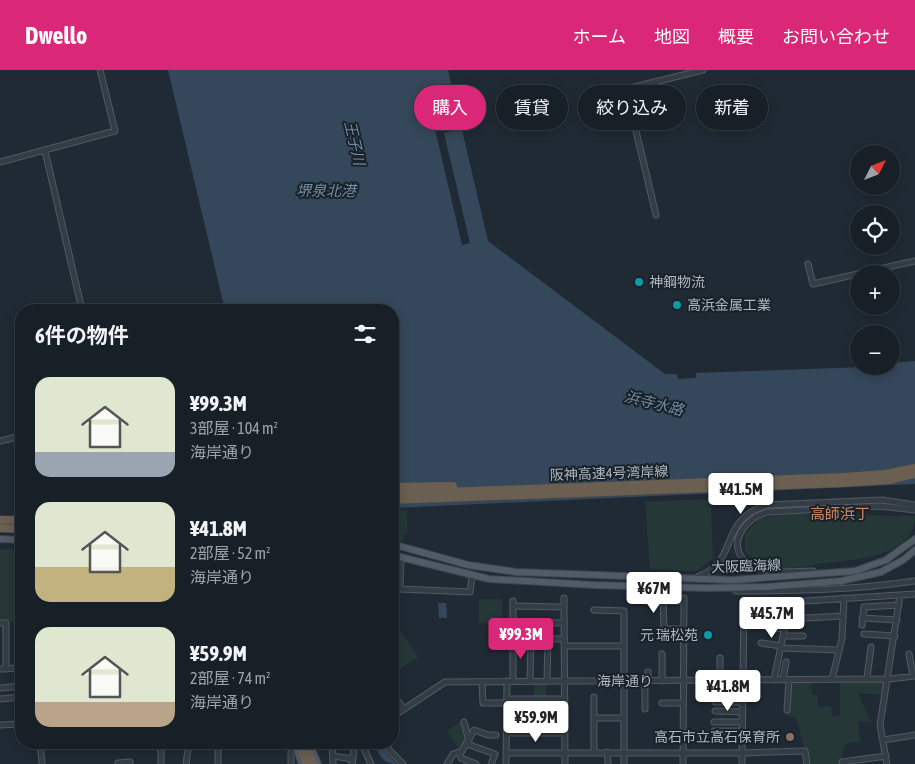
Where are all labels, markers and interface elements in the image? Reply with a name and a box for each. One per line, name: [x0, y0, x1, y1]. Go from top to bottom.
text: Dwello: [25, 22, 87, 49]
text: ホーム: [573, 26, 626, 47]
text: 地図: [654, 26, 690, 47]
text: 概要: [718, 26, 754, 47]
text: お問い合わせ: [782, 26, 890, 47]
chip: 購入: [414, 85, 486, 130]
chip: 賃貸: [496, 85, 568, 130]
chip: 絞り込み: [578, 85, 686, 130]
chip: 新着: [696, 85, 768, 130]
water label: 王子川: [342, 119, 369, 169]
north arrow: [850, 145, 900, 195]
map controls: [850, 145, 900, 375]
water label: 堺泉北港: [296, 182, 358, 199]
button: locate: [850, 205, 900, 255]
button: +: [850, 265, 900, 315]
place label: 神鋼物流: [649, 274, 705, 290]
marker: 神鋼物流: [633, 276, 645, 288]
place label: 高浜金属工業: [687, 297, 771, 313]
marker: 高浜金属工業: [671, 299, 683, 311]
icon: filters: [351, 320, 379, 348]
text: 6件の物件: [35, 323, 129, 347]
button: −: [850, 325, 900, 375]
water label: 浜寺水路: [623, 387, 687, 419]
text: ¥99.3M: [190, 391, 247, 415]
icon: home: [75, 397, 135, 457]
text: 3部屋 · 104 m²: [190, 419, 278, 437]
text: 海岸通り: [190, 443, 254, 461]
street label: 阪神高速4号湾岸線: [549, 463, 669, 483]
pin: ¥41.5M: [700, 472, 782, 515]
text: ¥41.5M: [719, 480, 763, 498]
district label: 高師浜丁: [810, 505, 870, 522]
text: ¥41.8M: [190, 516, 247, 540]
icon: home: [75, 522, 135, 582]
text: 2部屋 · 52 m²: [190, 544, 271, 562]
street label: 大阪臨海線: [711, 557, 781, 575]
text: 海岸通り: [190, 568, 254, 586]
pin: ¥67M: [624, 572, 684, 614]
text: ¥67M: [638, 579, 670, 597]
pin: ¥45.7M: [731, 596, 813, 639]
text: ¥45.7M: [750, 604, 794, 622]
pin: ¥99.3M: [480, 618, 562, 660]
text: ¥99.3M: [499, 625, 543, 643]
place label: 元 瑞松苑: [640, 627, 698, 643]
marker: 元 瑞松苑: [702, 629, 714, 641]
text: ¥59.9M: [190, 641, 247, 665]
icon: home: [75, 647, 135, 707]
text: 2部屋 · 74 m²: [190, 669, 271, 687]
pin: ¥41.8M: [687, 670, 769, 712]
street label: 海岸通り: [597, 673, 653, 689]
text: ¥41.8M: [706, 677, 750, 695]
text: 海岸通り: [190, 693, 254, 711]
pin: ¥59.9M: [495, 700, 577, 743]
text: ¥59.9M: [514, 708, 558, 726]
place label: 高石市立高石保育所: [654, 729, 780, 745]
marker: 高石市立高石保育所: [784, 731, 796, 743]

